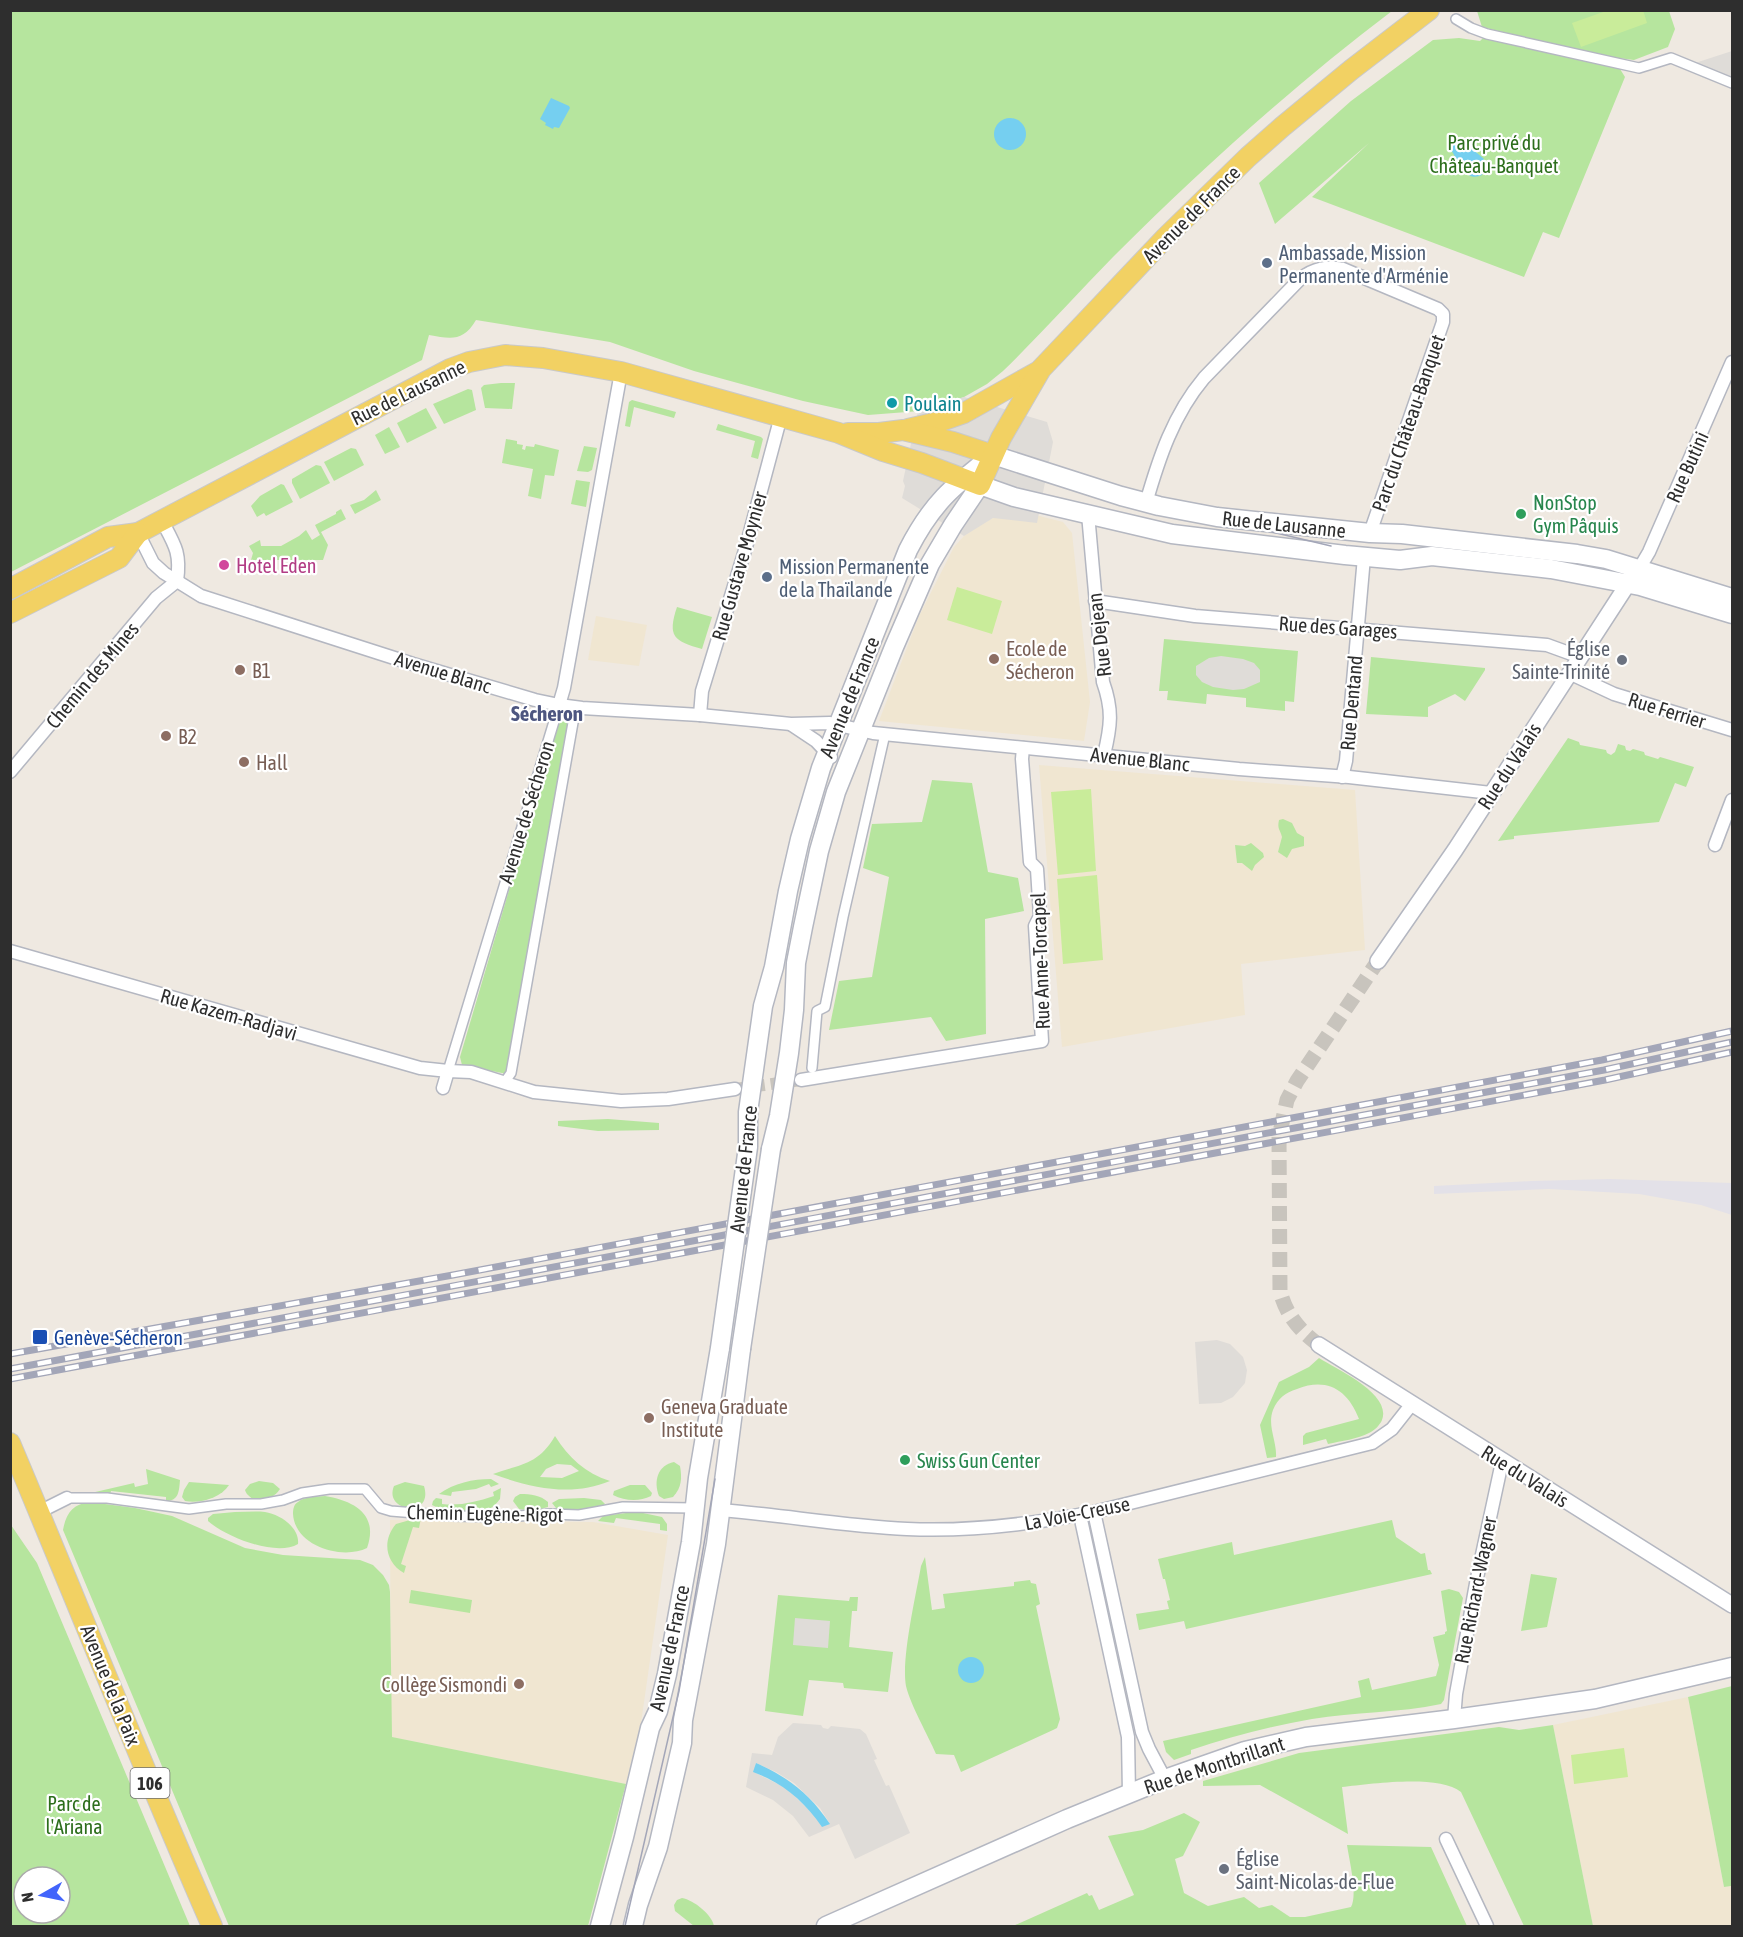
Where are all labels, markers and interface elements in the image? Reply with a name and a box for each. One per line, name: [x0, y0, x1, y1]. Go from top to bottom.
park label: Parc privé du Château-Banquet: [1429, 131, 1559, 177]
street label: Avenue de France: [1138, 161, 1244, 267]
place label: Ambassade, Mission Permanente d'Arménie: [1279, 241, 1448, 287]
marker: Ambassade, Mission Permanente d'Arménie: [1260, 256, 1274, 270]
street label: Parc du Château-Banquet: [1367, 331, 1449, 515]
street label: Rue de Lausanne: [347, 354, 469, 430]
place label: Poulain: [904, 392, 962, 415]
marker: Poulain: [885, 396, 899, 410]
street label: Rue Butini: [1661, 428, 1713, 506]
street label: Rue Gustave Moynier: [707, 488, 772, 643]
place label: NonStop Gym Pâquis: [1533, 491, 1618, 537]
street label: Rue de Lausanne: [1221, 506, 1347, 542]
marker: NonStop Gym Pâquis: [1514, 507, 1528, 521]
place label: Hotel Eden: [236, 554, 316, 577]
place label: Mission Permanente de la Thaïlande: [779, 555, 929, 601]
marker: Hotel Eden: [217, 558, 231, 572]
marker: Mission Permanente de la Thaïlande: [760, 570, 774, 584]
street label: Rue Dejean: [1082, 592, 1116, 678]
street label: Rue des Garages: [1278, 611, 1398, 643]
street label: Chemin des Mines: [41, 617, 143, 733]
street label: Avenue de France: [814, 633, 884, 761]
place label: Ecole de Sécheron: [1006, 637, 1075, 683]
place label: Église Sainte-Trinité: [1512, 637, 1610, 683]
street label: Avenue Blanc: [392, 646, 494, 698]
marker: Ecole de Sécheron: [987, 652, 1001, 666]
marker: Église Sainte-Trinité: [1615, 653, 1629, 667]
street label: Rue Dentand: [1335, 654, 1367, 752]
place label: B1: [252, 659, 271, 682]
marker: B1: [233, 663, 247, 677]
street label: Rue Ferrier: [1626, 687, 1709, 733]
district label: Sécheron: [511, 701, 583, 725]
street label: Rue du Valais: [1473, 719, 1545, 813]
place label: B2: [178, 725, 197, 748]
marker: B2: [159, 729, 173, 743]
street label: Avenue de Sécheron: [493, 738, 559, 886]
street label: Avenue Blanc: [1089, 742, 1191, 776]
place label: Hall: [256, 751, 288, 774]
marker: Hall: [237, 755, 251, 769]
street label: Rue Anne-Torcapel: [1026, 891, 1054, 1030]
street label: Rue Kazem-Radjavi: [158, 983, 300, 1045]
street label: Avenue de France: [725, 1104, 761, 1234]
place label: Genève-Sécheron: [54, 1326, 183, 1349]
marker: Genève-Sécheron: [31, 1328, 49, 1346]
place label: Geneva Graduate Institute: [661, 1395, 788, 1441]
marker: Geneva Graduate Institute: [642, 1411, 656, 1425]
street label: Rue du Valais: [1477, 1440, 1573, 1512]
place label: Swiss Gun Center: [917, 1449, 1041, 1472]
marker: Swiss Gun Center: [898, 1453, 912, 1467]
street label: La Voie-Creuse: [1022, 1492, 1132, 1534]
street label: Chemin Eugène-Rigot: [407, 1500, 564, 1526]
street label: Rue Richard-Wagner: [1449, 1513, 1501, 1665]
street label: Avenue de France: [644, 1583, 694, 1713]
street label: Avenue de la Paix: [76, 1621, 146, 1749]
place label: Collège Sismondi: [381, 1673, 507, 1696]
marker: Collège Sismondi: [512, 1677, 526, 1691]
street label: Rue de Montbrillant: [1141, 1731, 1287, 1799]
road number: 106: [130, 1768, 170, 1798]
park label: Parc de l'Ariana: [45, 1792, 103, 1838]
place label: Église Saint-Nicolas-de-Flue: [1236, 1847, 1394, 1893]
marker: Église Saint-Nicolas-de-Flue: [1217, 1862, 1231, 1876]
north arrow: [12, 1865, 72, 1925]
text: N: [18, 1891, 37, 1903]

